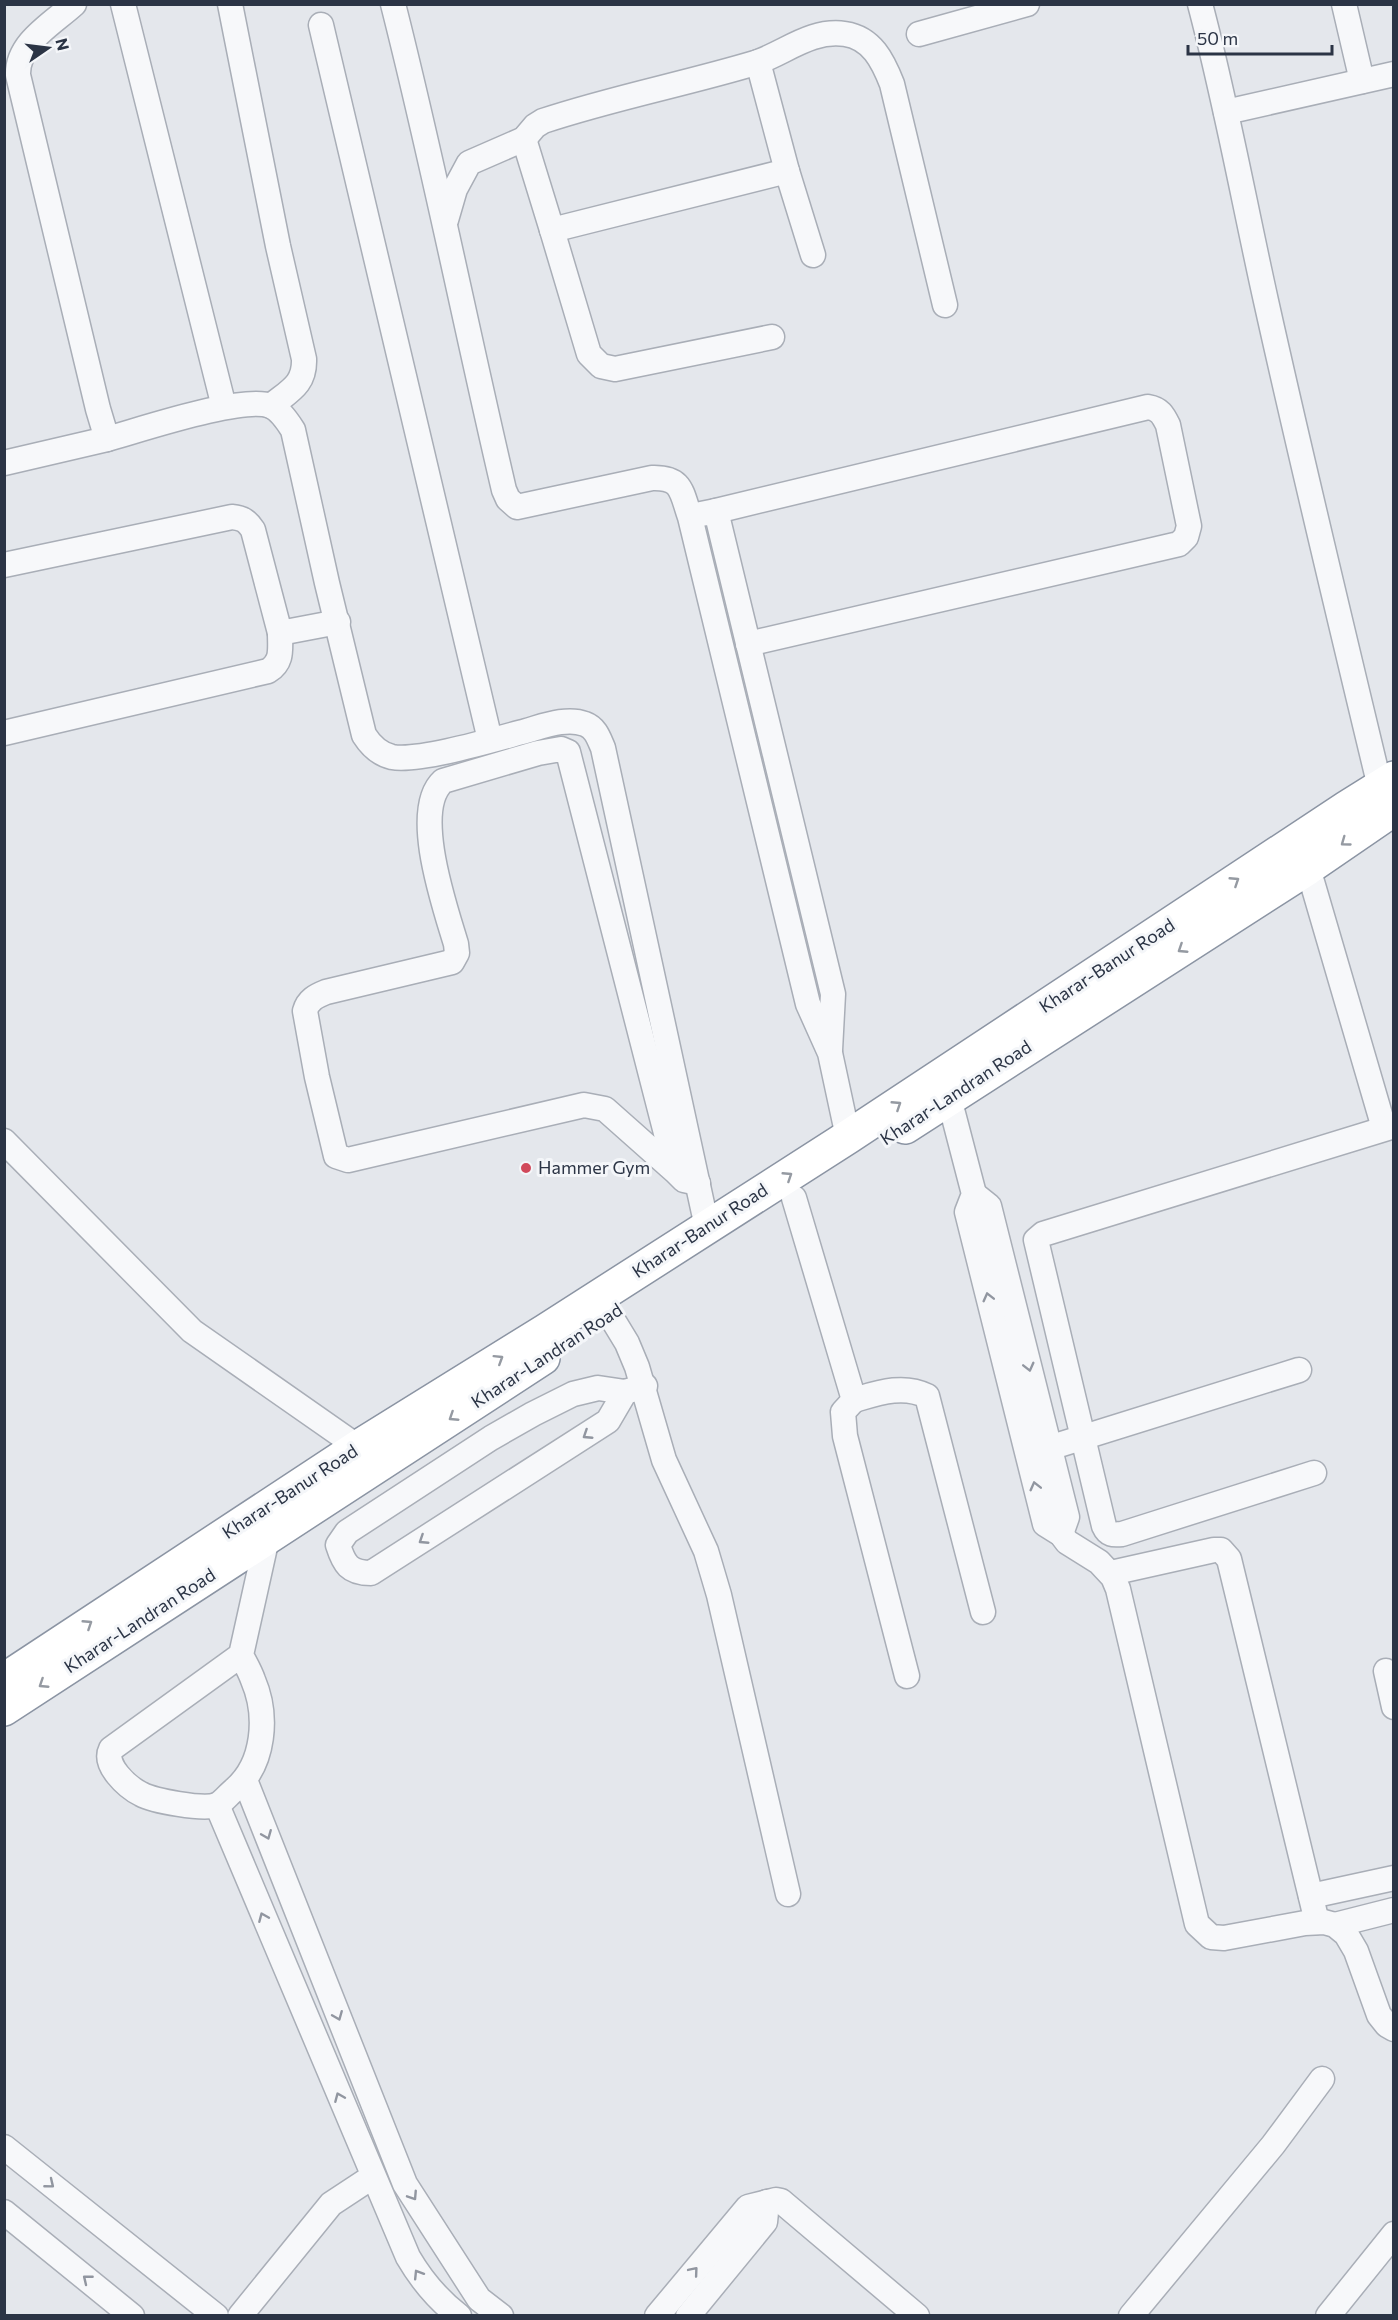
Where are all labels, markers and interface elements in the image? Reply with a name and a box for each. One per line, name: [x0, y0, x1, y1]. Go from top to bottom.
north arrow: [18, 18, 78, 78]
scale bar: [1188, 18, 1332, 56]
text: 50 m: [1197, 27, 1238, 49]
text: N: [52, 36, 74, 52]
one-way arrow: [1341, 834, 1352, 845]
one-way arrow: [1228, 877, 1239, 888]
street label: Kharar-Banur Road: [1035, 913, 1178, 1017]
one-way arrow: [1178, 942, 1189, 953]
street label: Kharar-Landran Road: [876, 1035, 1035, 1149]
one-way arrow: [890, 1101, 901, 1112]
place label: Hammer Gym: [538, 1156, 650, 1178]
marker: Hammer Gym: [519, 1161, 533, 1175]
one-way arrow: [782, 1171, 792, 1183]
street label: Kharar-Banur Road: [628, 1178, 771, 1282]
one-way arrow: [982, 1292, 995, 1302]
street label: Kharar-Landran Road: [467, 1298, 626, 1412]
one-way arrow: [493, 1355, 503, 1367]
one-way arrow: [1022, 1362, 1035, 1372]
one-way arrow: [448, 1410, 459, 1421]
one-way arrow: [583, 1427, 593, 1439]
street label: Kharar-Banur Road: [218, 1439, 361, 1543]
one-way arrow: [1030, 1481, 1043, 1491]
one-way arrow: [419, 1533, 429, 1545]
street label: Kharar-Landran Road: [60, 1563, 219, 1677]
one-way arrow: [82, 1621, 93, 1632]
one-way arrow: [39, 1677, 50, 1688]
one-way arrow: [260, 1829, 272, 1840]
one-way arrow: [259, 1912, 271, 1923]
one-way arrow: [331, 2010, 344, 2021]
one-way arrow: [334, 2092, 346, 2103]
one-way arrow: [43, 2176, 54, 2187]
one-way arrow: [405, 2190, 417, 2200]
one-way arrow: [687, 2267, 698, 2278]
one-way arrow: [414, 2270, 426, 2280]
one-way arrow: [83, 2275, 94, 2286]

